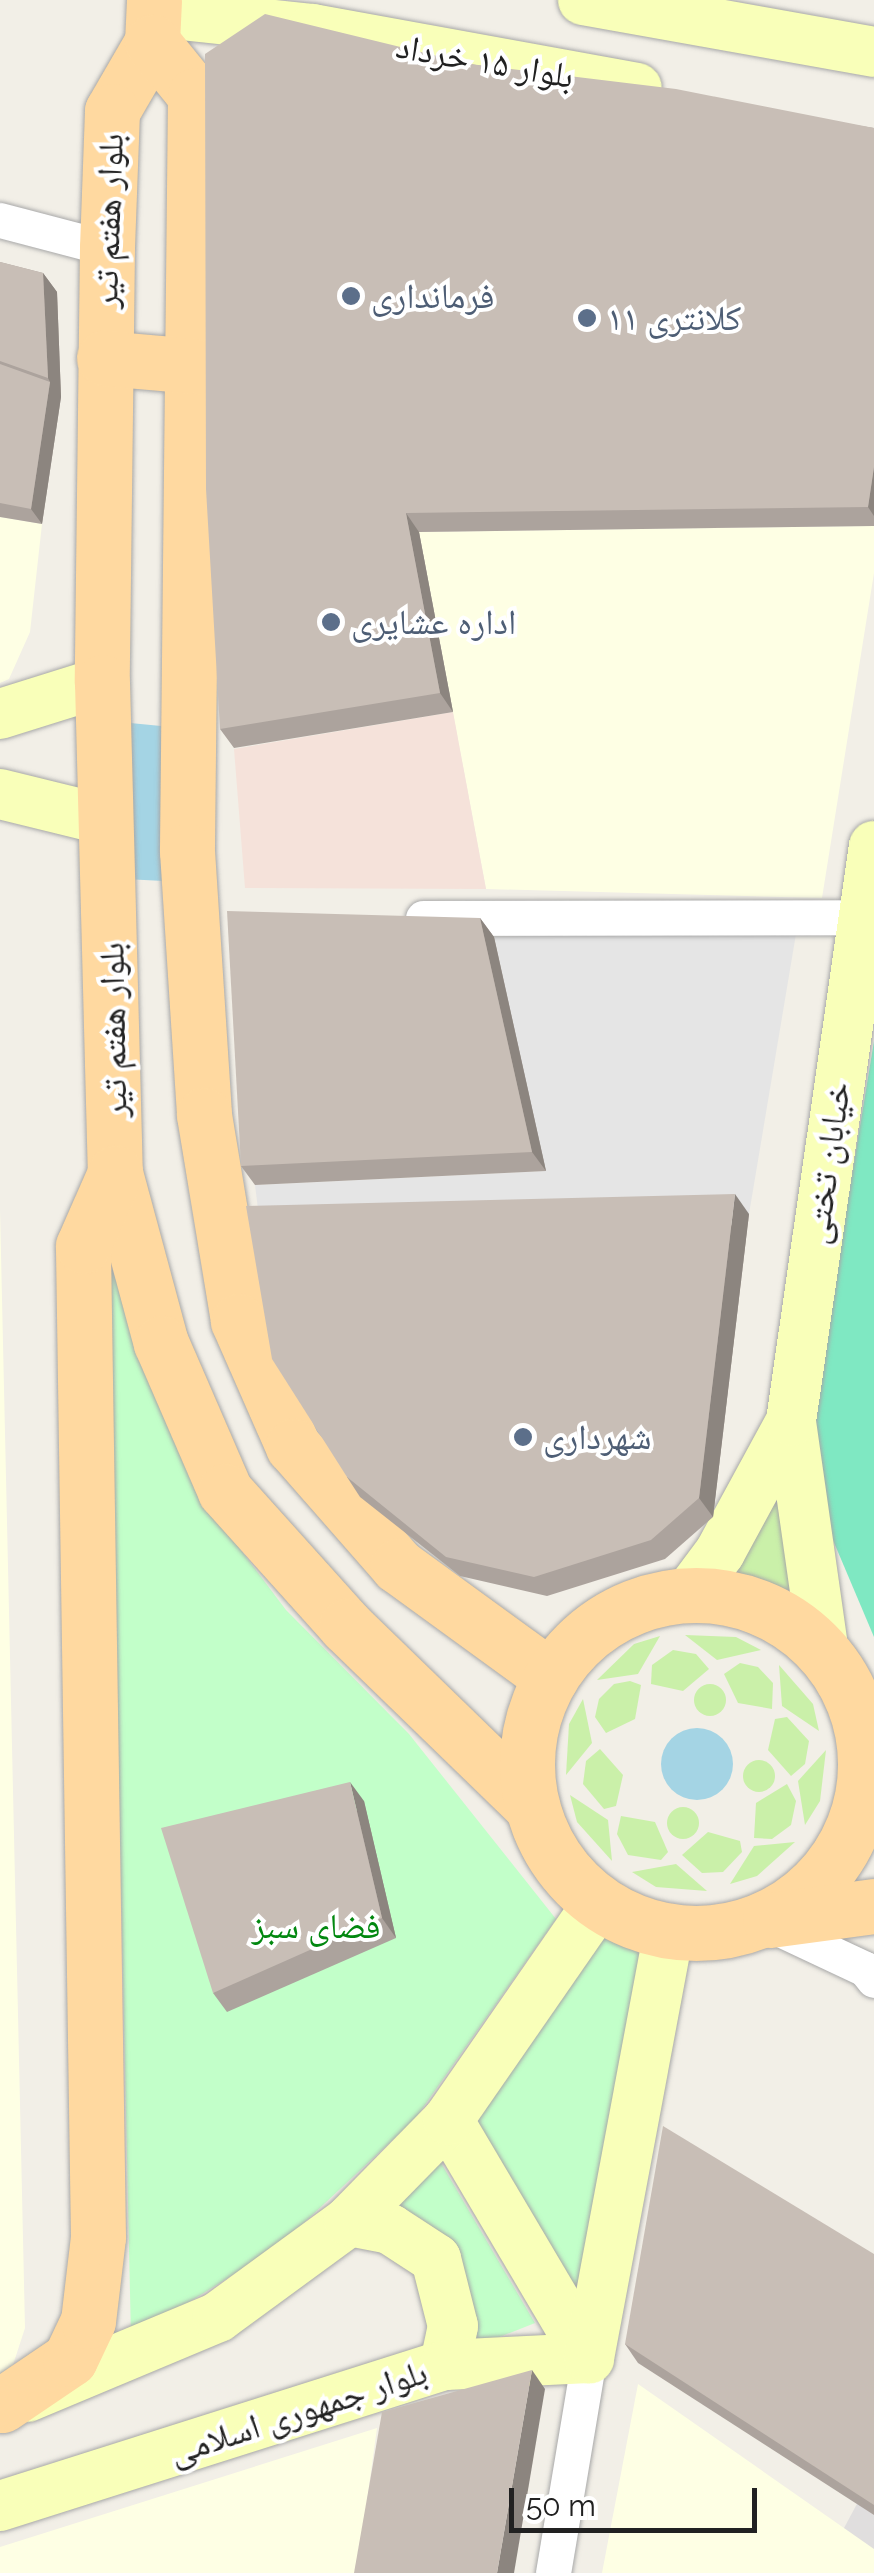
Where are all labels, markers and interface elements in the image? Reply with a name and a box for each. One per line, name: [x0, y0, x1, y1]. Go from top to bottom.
street label: بلوار ۱۵ خرداد: [393, 25, 577, 97]
street label: بلوار هفتم تیر: [84, 133, 132, 309]
place label: فرمانداری: [371, 275, 494, 317]
marker: فرمانداری: [340, 285, 362, 307]
place label: کلانتری ۱۱: [607, 297, 741, 339]
marker: کلانتری ۱۱: [576, 307, 598, 329]
place label: اداره عشایری: [351, 601, 516, 643]
marker: اداره عشایری: [320, 611, 342, 633]
street label: بلوار هفتم تیر: [90, 942, 136, 1118]
street label: خیابان تختی: [795, 1079, 859, 1247]
place label: شهرداری: [543, 1416, 651, 1458]
marker: شهرداری: [512, 1426, 534, 1448]
park label: فضای سبز: [252, 1905, 380, 1947]
street label: بلوار جمهوری اسلامی: [164, 2351, 432, 2473]
scale bar: [514, 2468, 762, 2530]
text: 50 m: [526, 2488, 596, 2523]

